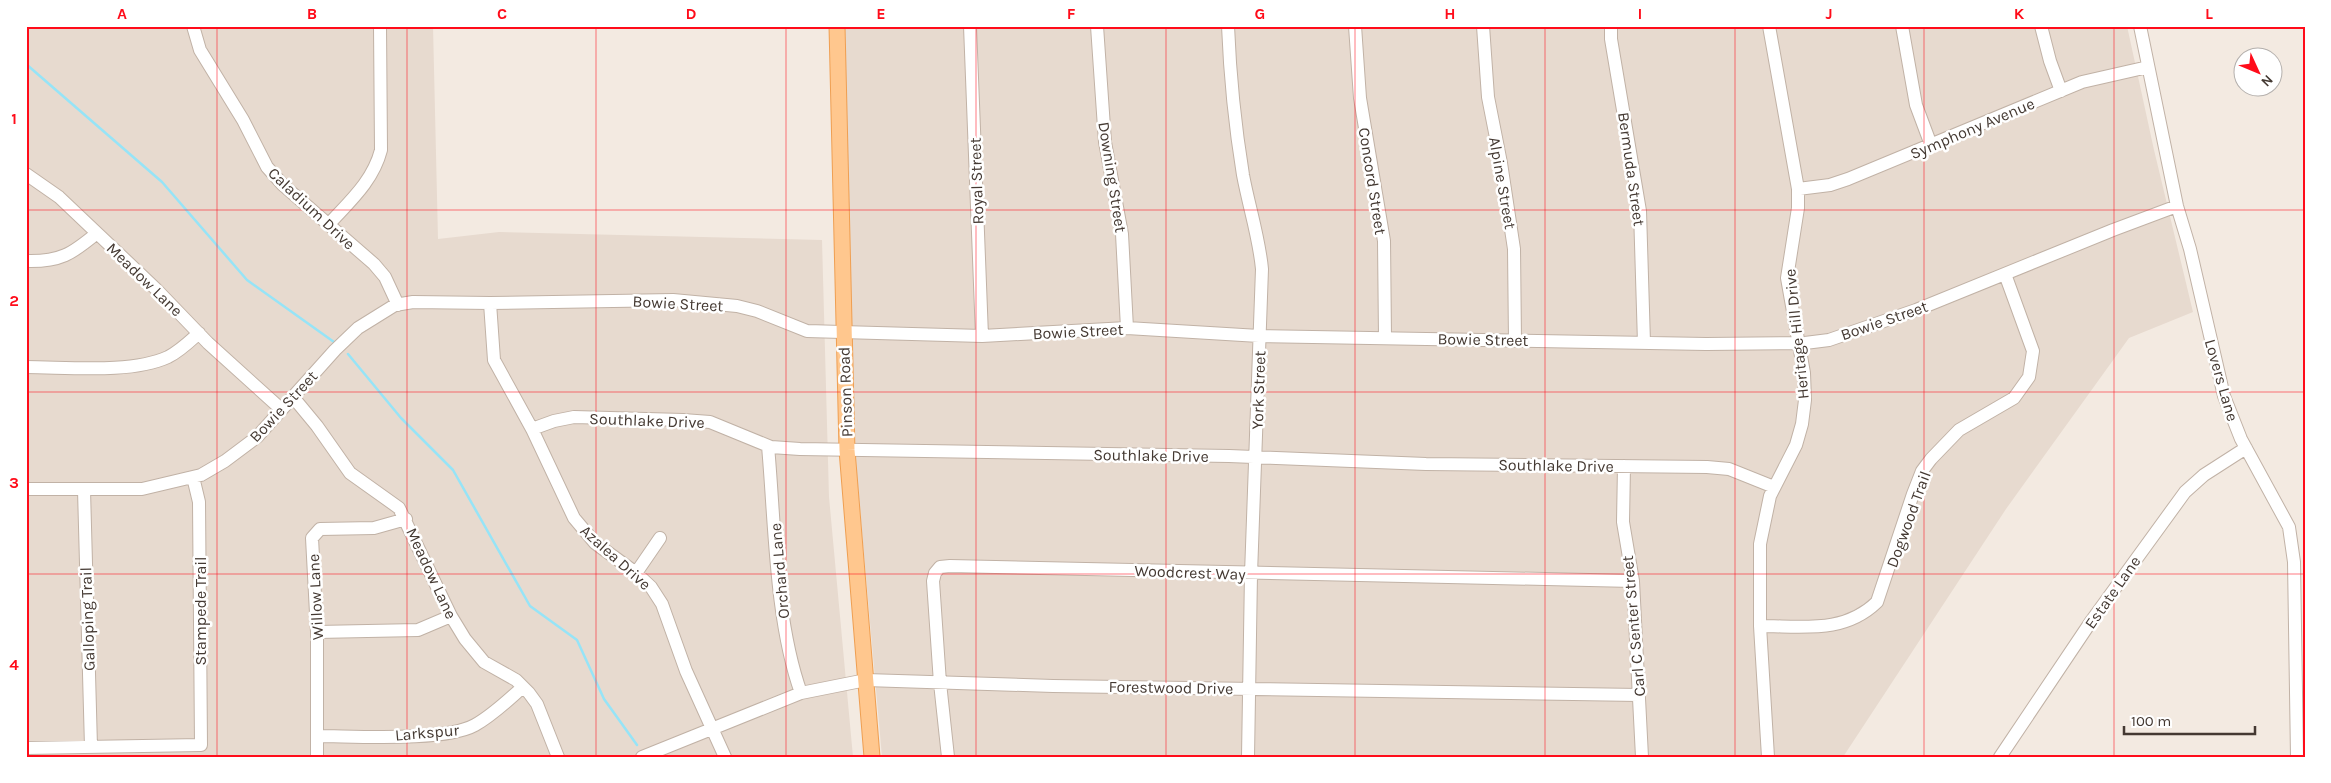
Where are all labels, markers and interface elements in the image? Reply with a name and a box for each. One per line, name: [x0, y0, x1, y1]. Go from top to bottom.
text: A: [117, 4, 127, 23]
text: B: [307, 4, 317, 23]
text: C: [497, 4, 507, 23]
text: D: [686, 4, 697, 23]
text: E: [876, 4, 886, 23]
text: F: [1067, 4, 1076, 23]
text: G: [1255, 4, 1265, 23]
text: H: [1444, 4, 1456, 23]
text: I: [1638, 4, 1642, 23]
text: J: [1825, 4, 1833, 23]
text: K: [2014, 4, 2025, 23]
text: L: [2205, 4, 2213, 23]
north arrow: [2234, 48, 2284, 98]
text: N: [2257, 71, 2277, 90]
street label: Symphony Avenue: [1907, 94, 2037, 163]
text: 1: [11, 109, 17, 128]
street label: Bermuda Street: [1614, 111, 1649, 227]
street label: Downing Street: [1094, 120, 1131, 234]
street label: Concord Street: [1355, 126, 1390, 236]
street label: Alpine Street: [1485, 135, 1520, 231]
street label: Royal Street: [965, 137, 988, 225]
street label: Caladium Drive: [264, 163, 359, 254]
street label: Meadow Lane: [103, 238, 187, 320]
street label: Heritage Hill Drive: [1780, 268, 1813, 400]
text: 2: [9, 291, 19, 310]
street label: Bowie Street: [632, 292, 724, 315]
street label: Bowie Street: [1838, 297, 1930, 344]
street label: Bowie Street: [1032, 320, 1124, 343]
street label: Bowie Street: [1437, 329, 1529, 350]
street label: Lovers Lane: [2201, 337, 2242, 423]
street label: Pinson Road: [834, 346, 857, 438]
street label: York Street: [1248, 350, 1269, 430]
street label: Bowie Street: [245, 367, 321, 446]
street label: Southlake Drive: [589, 409, 705, 432]
street label: Southlake Drive: [1093, 445, 1209, 466]
street label: Southlake Drive: [1498, 455, 1614, 476]
street label: Dogwood Trail: [1882, 468, 1935, 570]
text: 3: [9, 473, 19, 492]
street label: Azalea Drive: [577, 521, 655, 594]
street label: Orchard Lane: [766, 522, 793, 620]
street label: Meadow Lane: [402, 525, 461, 622]
street label: Estate Lane: [2080, 552, 2144, 632]
street label: Willow Lane: [304, 553, 327, 641]
street label: Carl C Senter Street: [1618, 555, 1649, 697]
street label: Stampede Trail: [191, 556, 210, 666]
street label: Woodcrest Way: [1134, 561, 1246, 584]
street label: Galloping Trail: [76, 567, 99, 671]
text: 4: [9, 655, 19, 674]
street label: Forestwood Drive: [1108, 677, 1234, 698]
scale bar: [2124, 703, 2255, 735]
text: 100 m: [2131, 712, 2171, 730]
street label: Larkspur: [394, 720, 460, 745]

